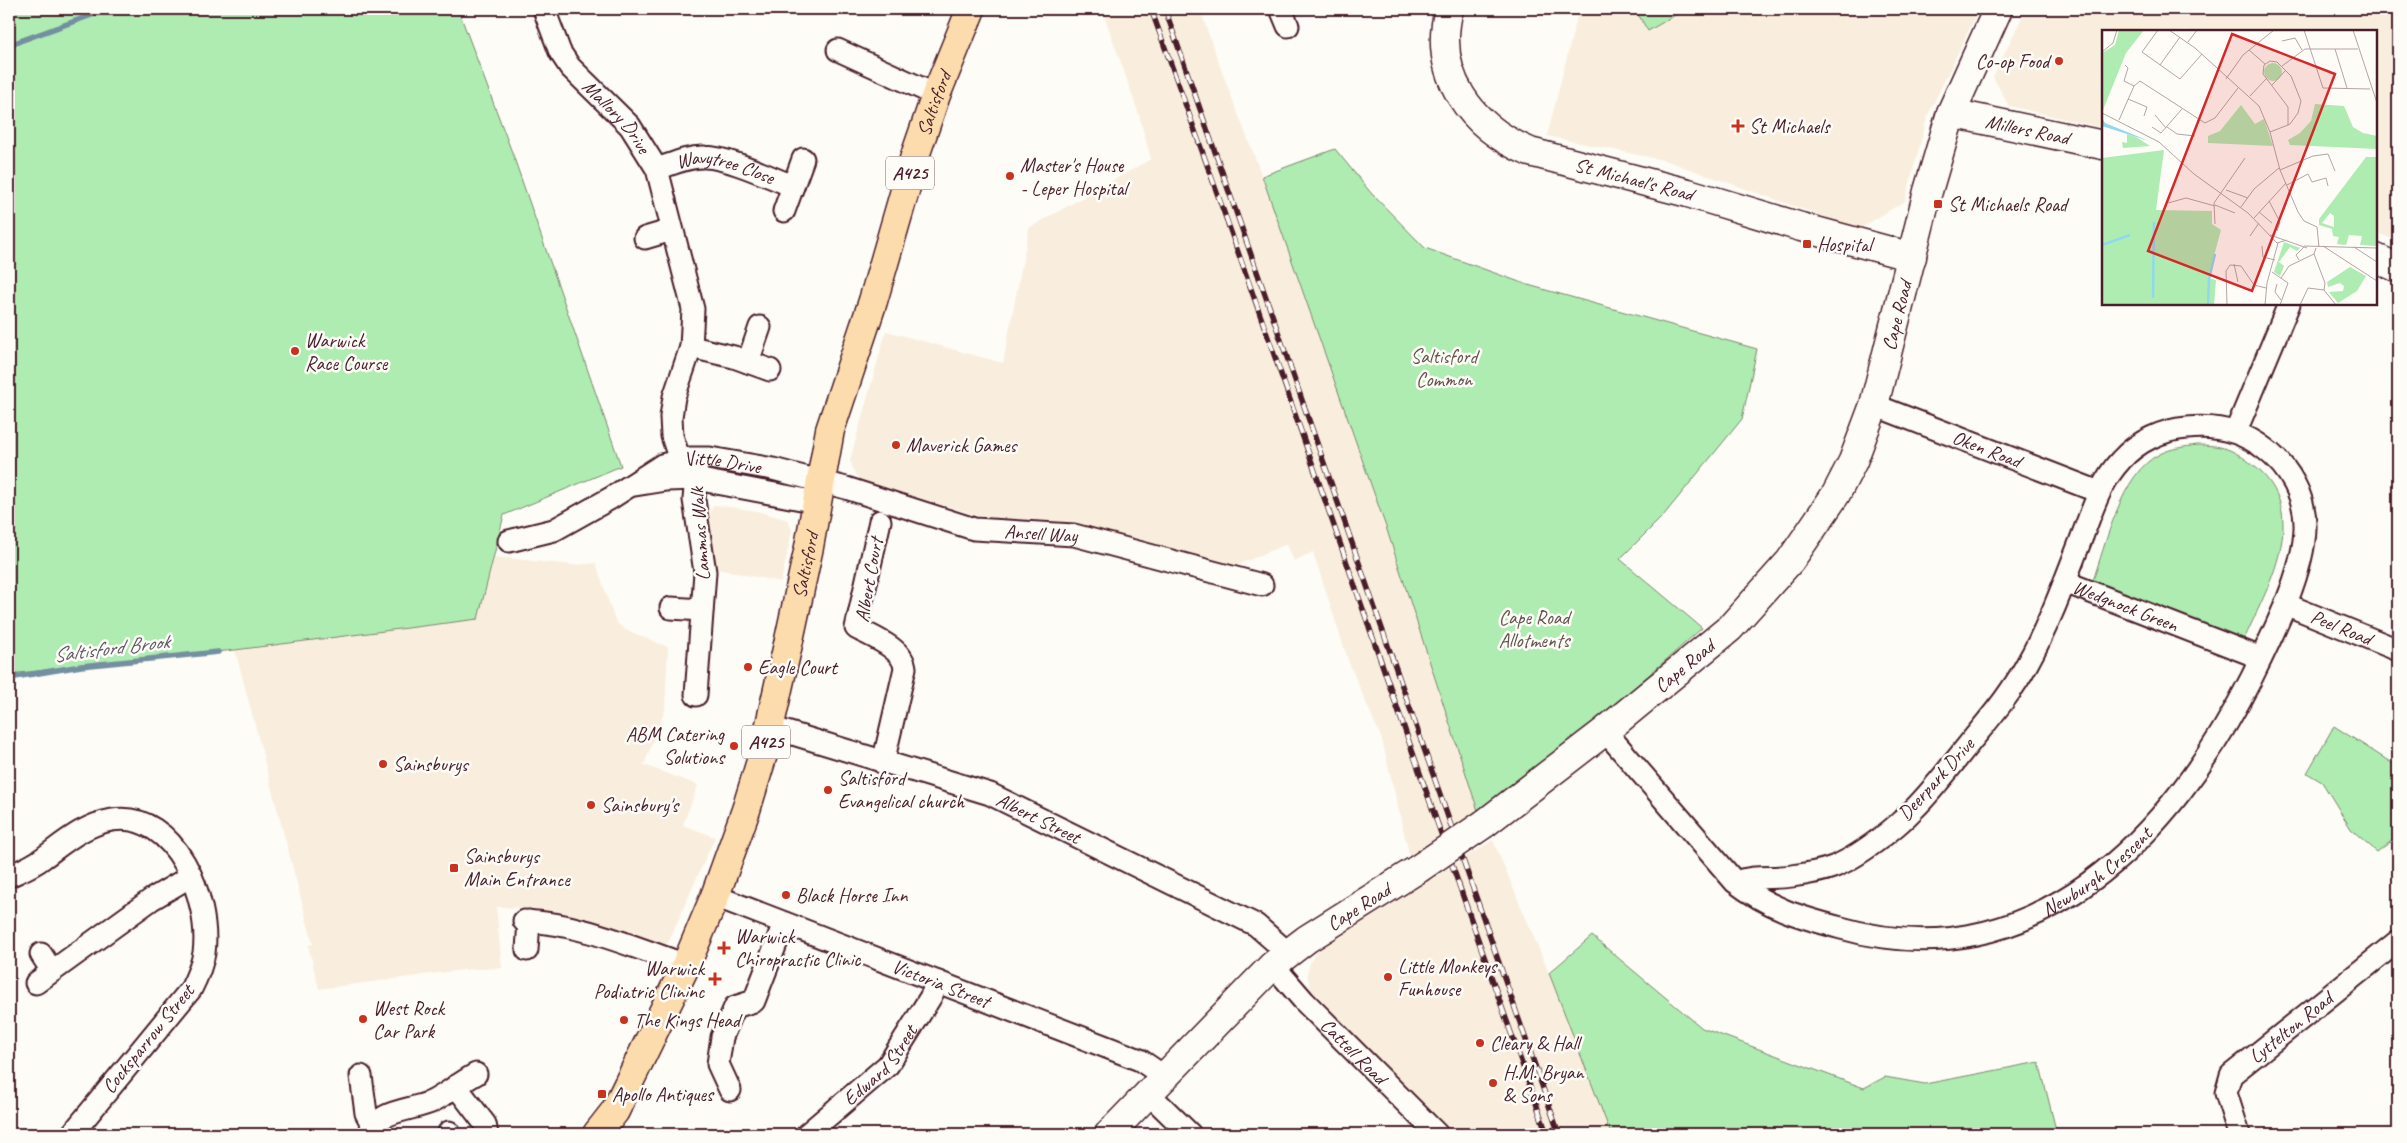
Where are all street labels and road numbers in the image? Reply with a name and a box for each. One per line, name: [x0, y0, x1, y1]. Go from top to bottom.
street label: Saltisford: [910, 65, 958, 139]
street label: Mallory Drive: [577, 74, 657, 159]
street label: Millers Road: [1983, 108, 2074, 151]
street label: Wavytree Close: [673, 144, 780, 190]
street label: St Michael's Road: [1572, 152, 1699, 207]
road number: A425: [886, 156, 934, 190]
street label: Cape Road: [1876, 275, 1918, 353]
street label: Oken Road: [1949, 424, 2028, 474]
street label: Vittle Drive: [681, 444, 764, 479]
street label: Lammas Walk: [684, 485, 716, 582]
street label: Ansell Way: [1004, 518, 1079, 548]
street label: Saltisford: [786, 527, 825, 600]
street label: Albert Court: [849, 533, 889, 624]
street label: Wedgnock Green: [2070, 574, 2183, 637]
street label: Peel Road: [2307, 603, 2379, 652]
street label: Cape Road: [1649, 632, 1722, 698]
road number: A425: [742, 726, 790, 759]
street label: Deerpark Drive: [1892, 731, 1981, 826]
street label: Albert Street: [992, 787, 1087, 850]
street label: Newburgh Crescent: [2038, 820, 2159, 922]
street label: Cape Road: [1322, 876, 1398, 936]
street label: Victoria Street: [888, 953, 996, 1014]
street label: Cocksparrow Street: [96, 978, 201, 1099]
street label: Lyttelton Road: [2244, 984, 2340, 1068]
street label: Cattell Road: [1315, 1012, 1395, 1092]
street label: Edward Street: [837, 1018, 924, 1111]

